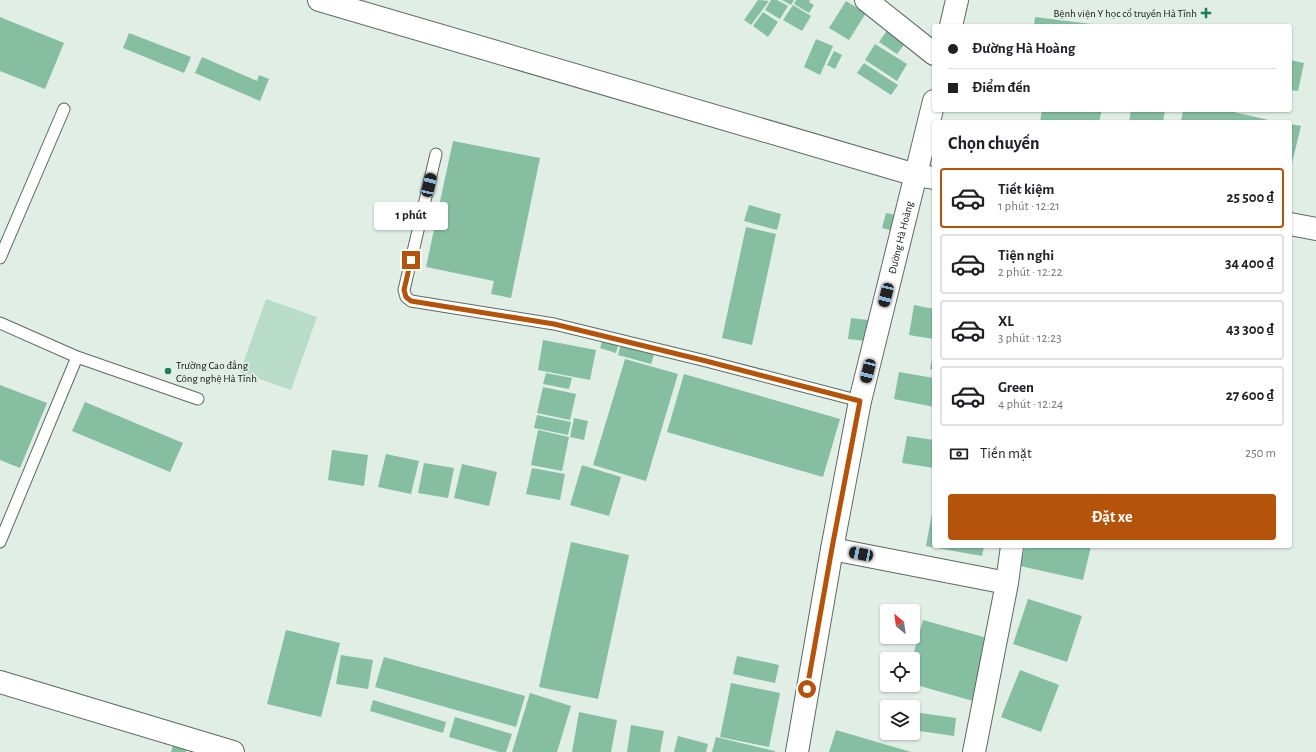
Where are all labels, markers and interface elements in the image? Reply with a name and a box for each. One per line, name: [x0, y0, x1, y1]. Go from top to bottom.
marker: Bệnh viện Y học cổ truyền Hà Tĩnh: [1200, 7, 1212, 19]
place label: Bệnh viện Y học cổ truyền Hà Tĩnh: [1054, 8, 1197, 19]
text: Đường Hà Hoàng: [972, 41, 1075, 56]
text: Điểm đến: [972, 80, 1031, 95]
text: Chọn chuyến: [948, 135, 1040, 153]
car: [420, 172, 438, 198]
icon: car: [950, 180, 986, 216]
text: Tiết kiệm: [998, 182, 1054, 197]
text: 25 500 ₫: [1226, 190, 1274, 205]
street label: Đường Hà Hoàng: [887, 200, 915, 275]
text: 1 phút · 12:21: [998, 200, 1060, 213]
callout: 1 phút: [374, 202, 448, 230]
text: 1 phút: [395, 209, 427, 222]
icon: car: [950, 246, 986, 282]
text: Tiện nghi: [998, 248, 1054, 263]
route end: [402, 251, 420, 269]
text: 34 400 ₫: [1225, 256, 1274, 271]
text: 2 phút · 12:22: [998, 266, 1063, 279]
car: [877, 282, 895, 308]
icon: car: [950, 312, 986, 348]
text: XL: [998, 314, 1014, 329]
text: 43 300 ₫: [1226, 322, 1274, 337]
text: 3 phút · 12:23: [998, 332, 1062, 345]
car: [859, 358, 877, 384]
place label: Trường Cao đẳng Công nghệ Hà Tĩnh: [176, 360, 257, 384]
marker: Trường Cao đẳng Công nghệ Hà Tĩnh: [163, 366, 173, 376]
icon: car: [950, 378, 986, 414]
text: Green: [998, 380, 1034, 395]
text: 27 600 ₫: [1226, 388, 1274, 403]
text: 4 phút · 12:24: [998, 398, 1063, 411]
icon: cash: [948, 443, 970, 465]
text: Tiền mặt: [980, 446, 1032, 461]
text: 250 m: [1245, 447, 1276, 460]
button: Đặt xe: [948, 494, 1276, 540]
car: [848, 546, 874, 562]
north arrow: [880, 604, 920, 644]
map controls: [880, 604, 920, 740]
button: locate: [880, 652, 920, 692]
route start: [798, 680, 816, 698]
button: layers: [880, 700, 920, 740]

